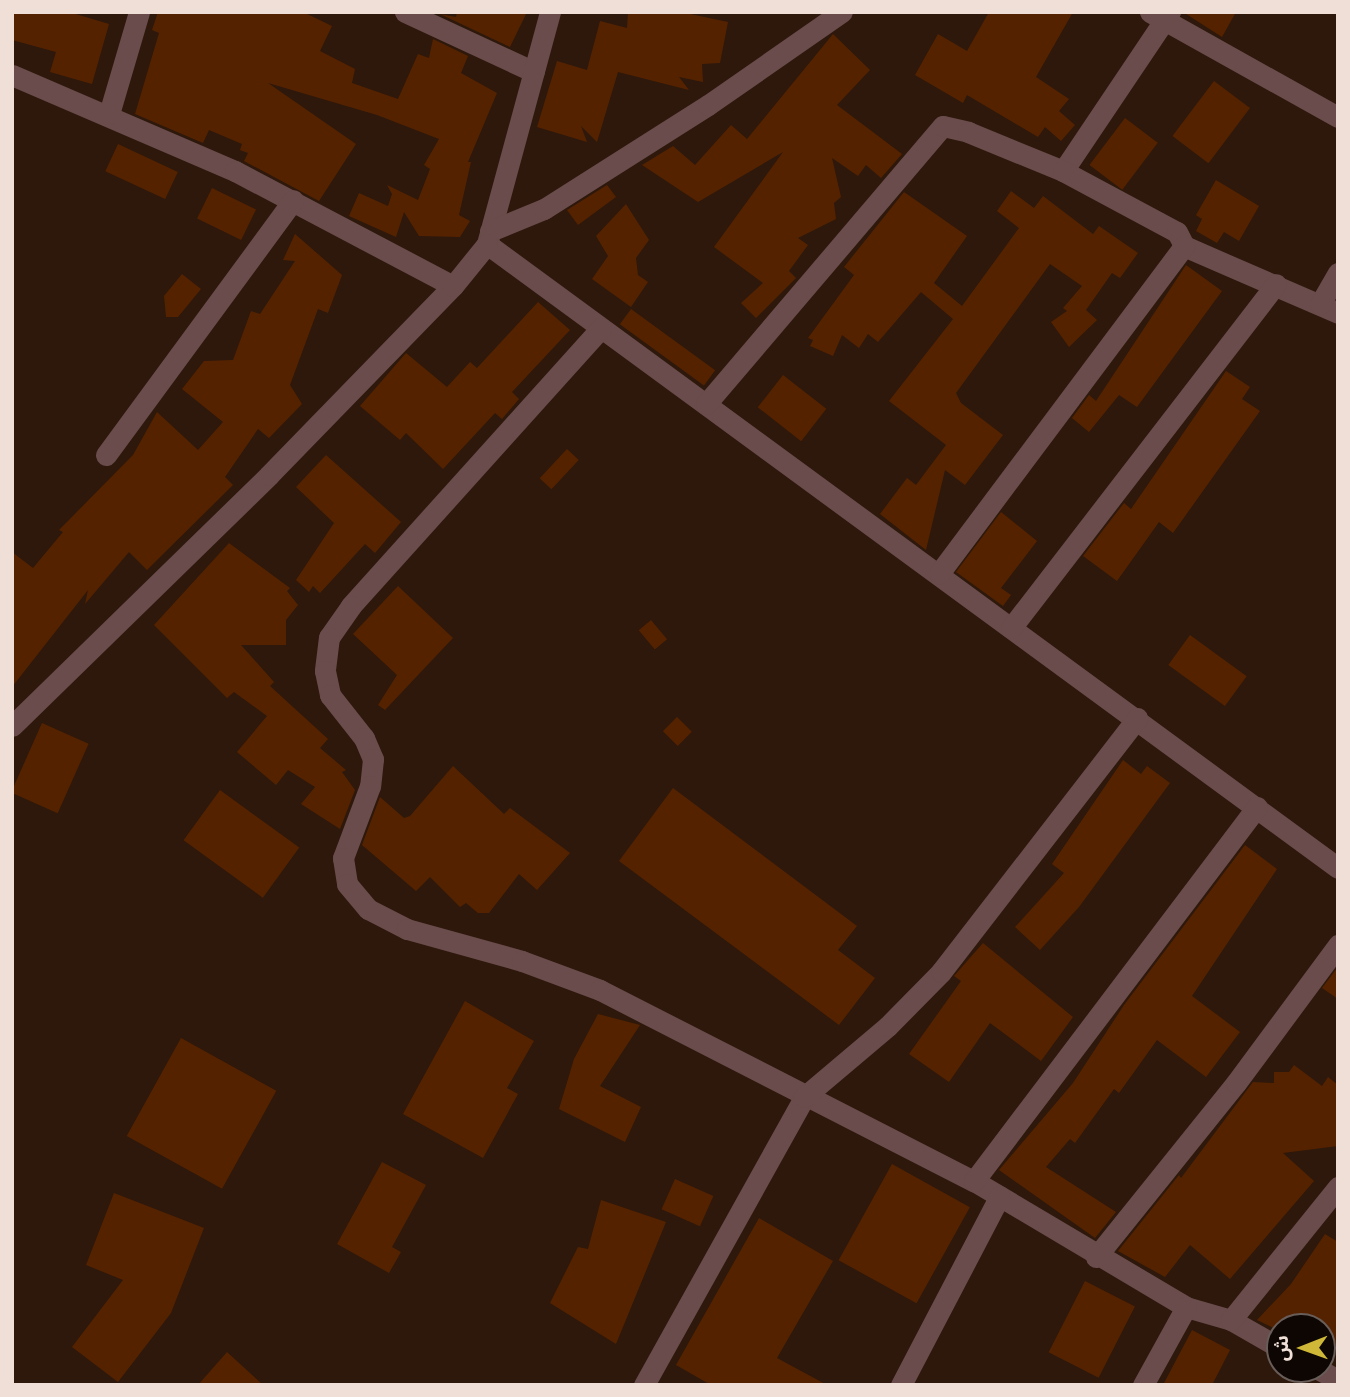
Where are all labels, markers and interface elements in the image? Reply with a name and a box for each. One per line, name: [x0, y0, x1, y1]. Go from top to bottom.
north arrow: [1266, 1313, 1336, 1383]
text: ش: [1262, 1335, 1302, 1362]

